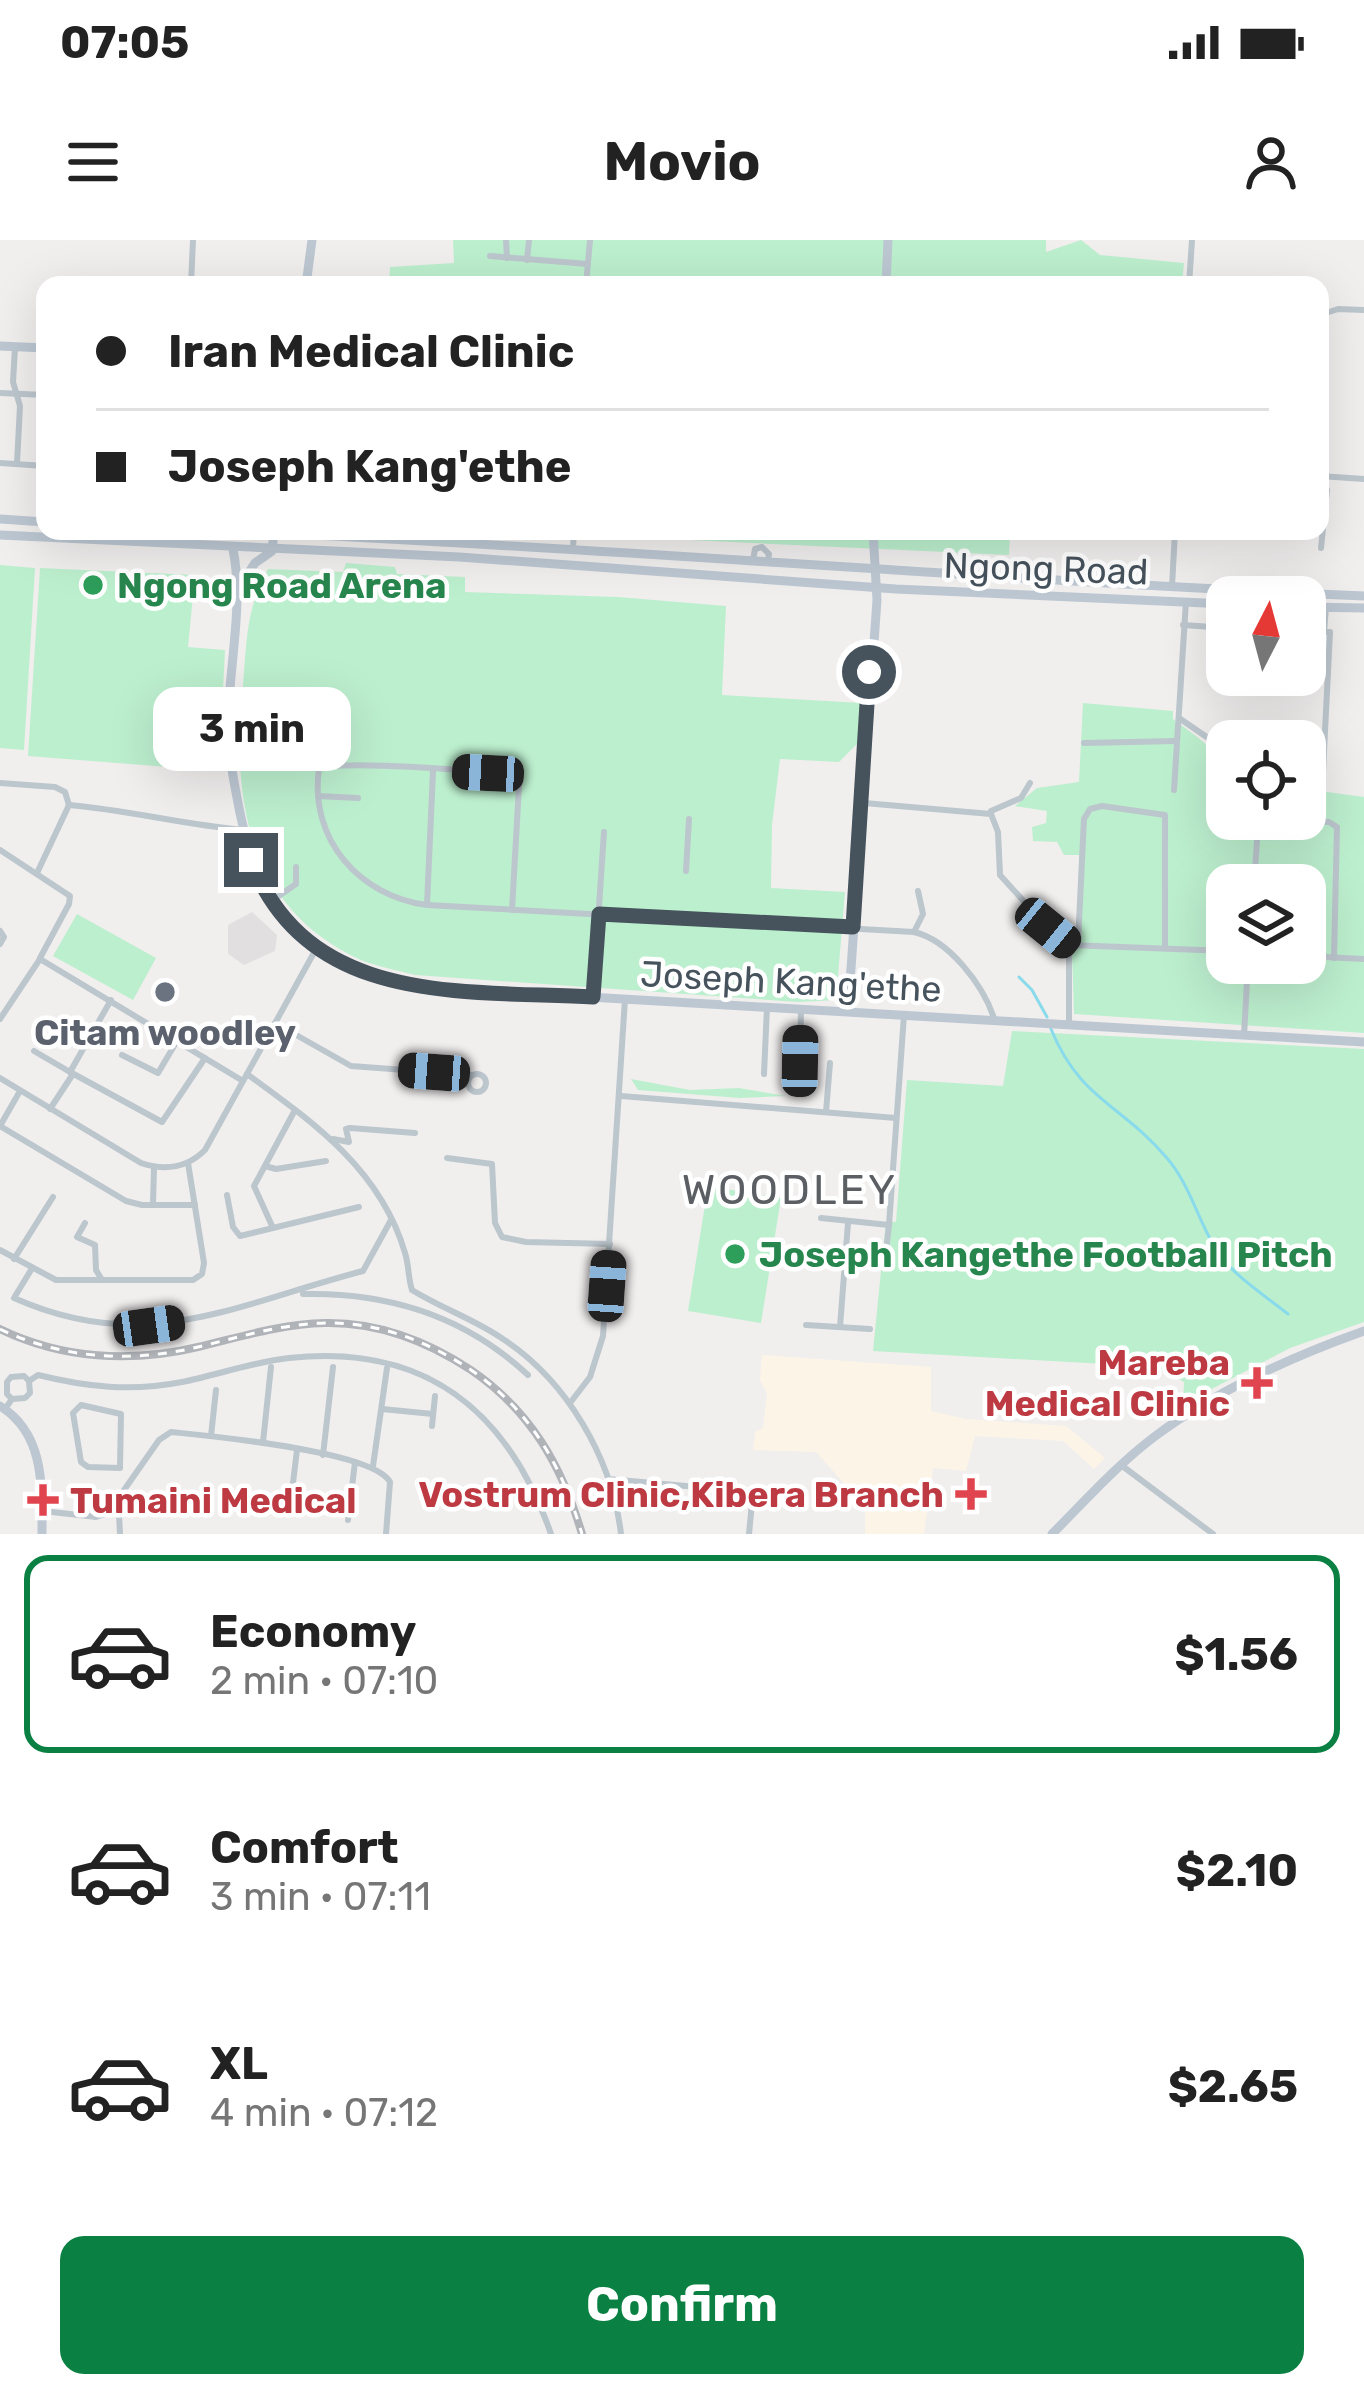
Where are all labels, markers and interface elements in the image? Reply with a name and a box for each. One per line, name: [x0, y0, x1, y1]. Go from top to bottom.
text: 07:05: [60, 16, 189, 69]
icon: menu: [60, 129, 126, 195]
icon: person: [1238, 129, 1304, 195]
text: Movio: [603, 130, 761, 194]
text: Iran Medical Clinic: [168, 325, 574, 378]
text: Joseph Kang'ethe: [168, 440, 571, 493]
street label: Ngong Road: [943, 543, 1149, 594]
place label: Ngong Road Arena: [117, 564, 446, 607]
marker: Ngong Road Arena: [80, 572, 106, 598]
north arrow: [1206, 576, 1326, 696]
map controls: [1206, 576, 1326, 984]
route start: [842, 645, 896, 699]
callout: 3 min: [152, 686, 350, 770]
text: 3 min: [199, 706, 305, 752]
button: locate: [1206, 720, 1326, 840]
car: [451, 753, 525, 793]
route end: [224, 833, 278, 887]
button: layers: [1206, 864, 1326, 984]
car: [1009, 891, 1087, 965]
street label: Joseph Kang'ethe: [639, 952, 943, 1011]
marker: Citam woodley: [152, 979, 178, 1005]
place label: Citam woodley: [34, 1011, 296, 1054]
car: [781, 1025, 819, 1097]
car: [397, 1052, 471, 1092]
district label: WOODLEY: [682, 1165, 898, 1215]
place label: Joseph Kangethe Football Pitch: [759, 1233, 1333, 1276]
marker: Joseph Kangethe Football Pitch: [722, 1241, 748, 1267]
car: [587, 1249, 627, 1323]
car: [111, 1303, 187, 1349]
place label: Mareba Medical Clinic: [985, 1341, 1230, 1425]
marker: Mareba Medical Clinic: [1241, 1367, 1273, 1399]
place label: Vostrum Clinic,Kibera Branch: [418, 1473, 944, 1516]
marker: Vostrum Clinic,Kibera Branch: [955, 1478, 987, 1510]
place label: Tumaini Medical: [70, 1479, 357, 1522]
marker: Tumaini Medical: [27, 1484, 59, 1516]
icon: car: [66, 1600, 174, 1708]
text: Economy: [210, 1605, 416, 1658]
text: $1.56: [1174, 1628, 1298, 1681]
text: 2 min · 07:10: [210, 1658, 438, 1704]
icon: car: [66, 1816, 174, 1924]
text: Comfort: [210, 1821, 399, 1874]
text: $2.10: [1176, 1844, 1298, 1897]
text: 3 min · 07:11: [210, 1874, 431, 1920]
icon: car: [66, 2032, 174, 2140]
text: XL: [210, 2037, 268, 2090]
text: $2.65: [1168, 2060, 1298, 2113]
text: 4 min · 07:12: [210, 2090, 438, 2136]
button: Confirm: [60, 2236, 1304, 2374]

